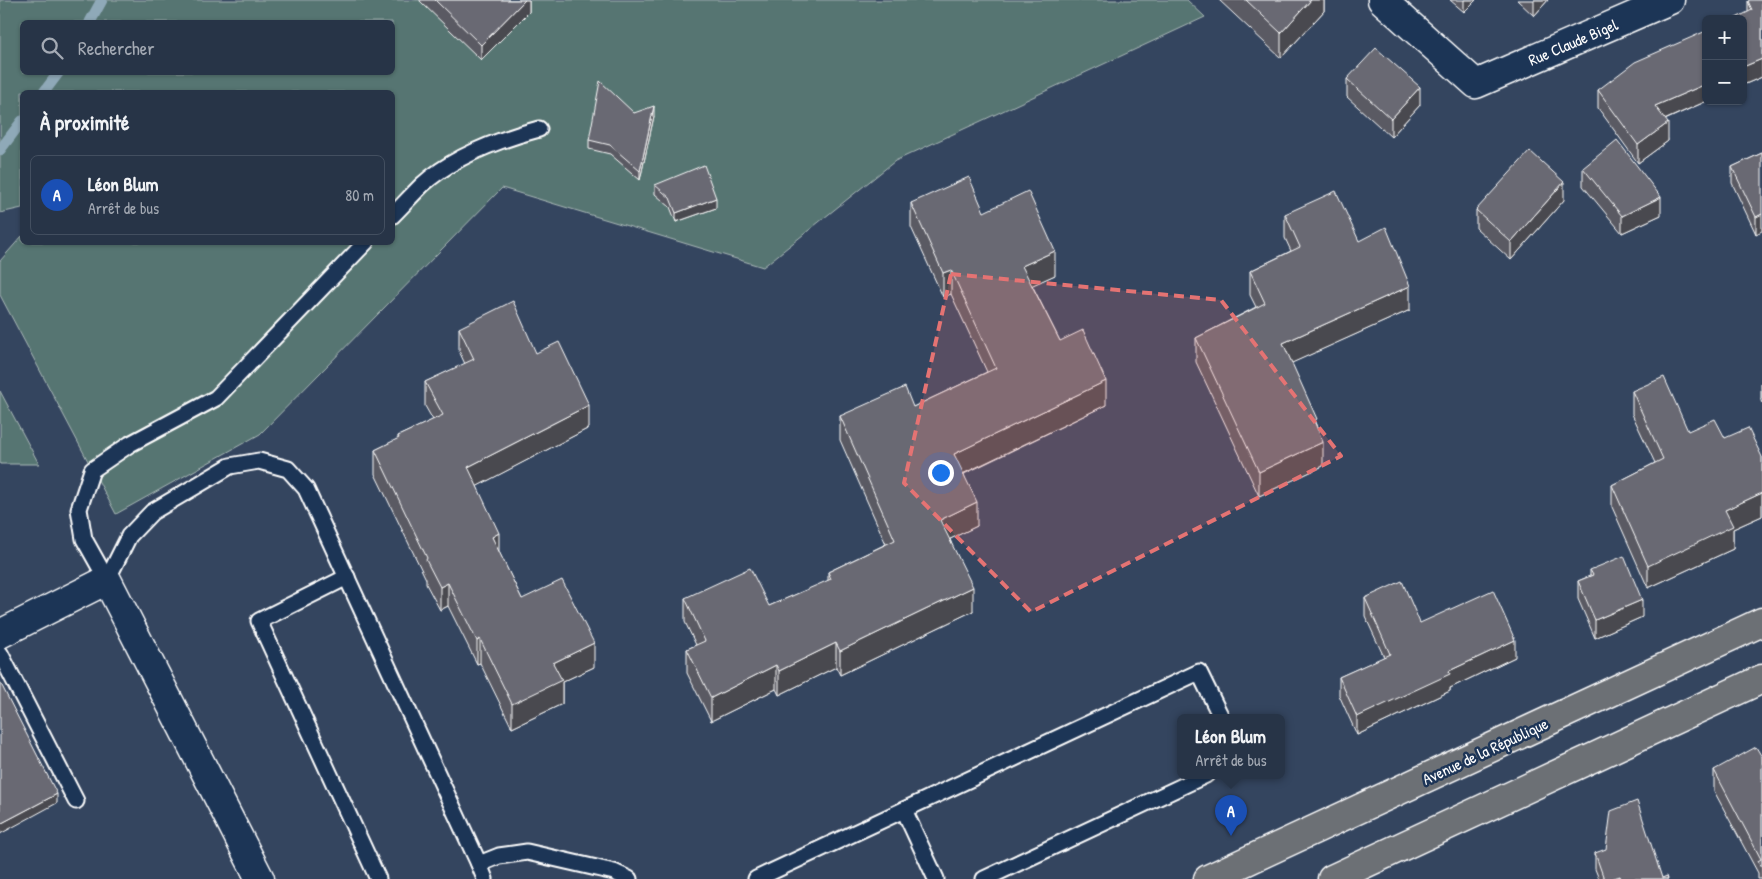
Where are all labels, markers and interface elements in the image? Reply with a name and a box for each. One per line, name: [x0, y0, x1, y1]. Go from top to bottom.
street label: Rue Claude Bigel: [1525, 13, 1622, 71]
map controls: [1702, 15, 1747, 105]
button: +: [1702, 15, 1747, 60]
search box: [20, 20, 395, 75]
icon: search: [38, 34, 66, 62]
text: Rechercher: [78, 35, 155, 61]
button: −: [1702, 60, 1747, 105]
text: À proximité: [40, 108, 129, 137]
text: Léon Blum: [88, 171, 158, 197]
text: A: [53, 184, 61, 206]
text: 80 m: [345, 184, 374, 206]
text: Arrêt de bus: [88, 197, 159, 219]
your location: [928, 460, 954, 486]
street label: Avenue de la République: [1419, 712, 1552, 790]
popup: [1177, 714, 1285, 779]
text: Léon Blum: [1195, 723, 1266, 749]
text: Arrêt de bus: [1195, 749, 1267, 771]
pin: A: [1215, 795, 1247, 836]

